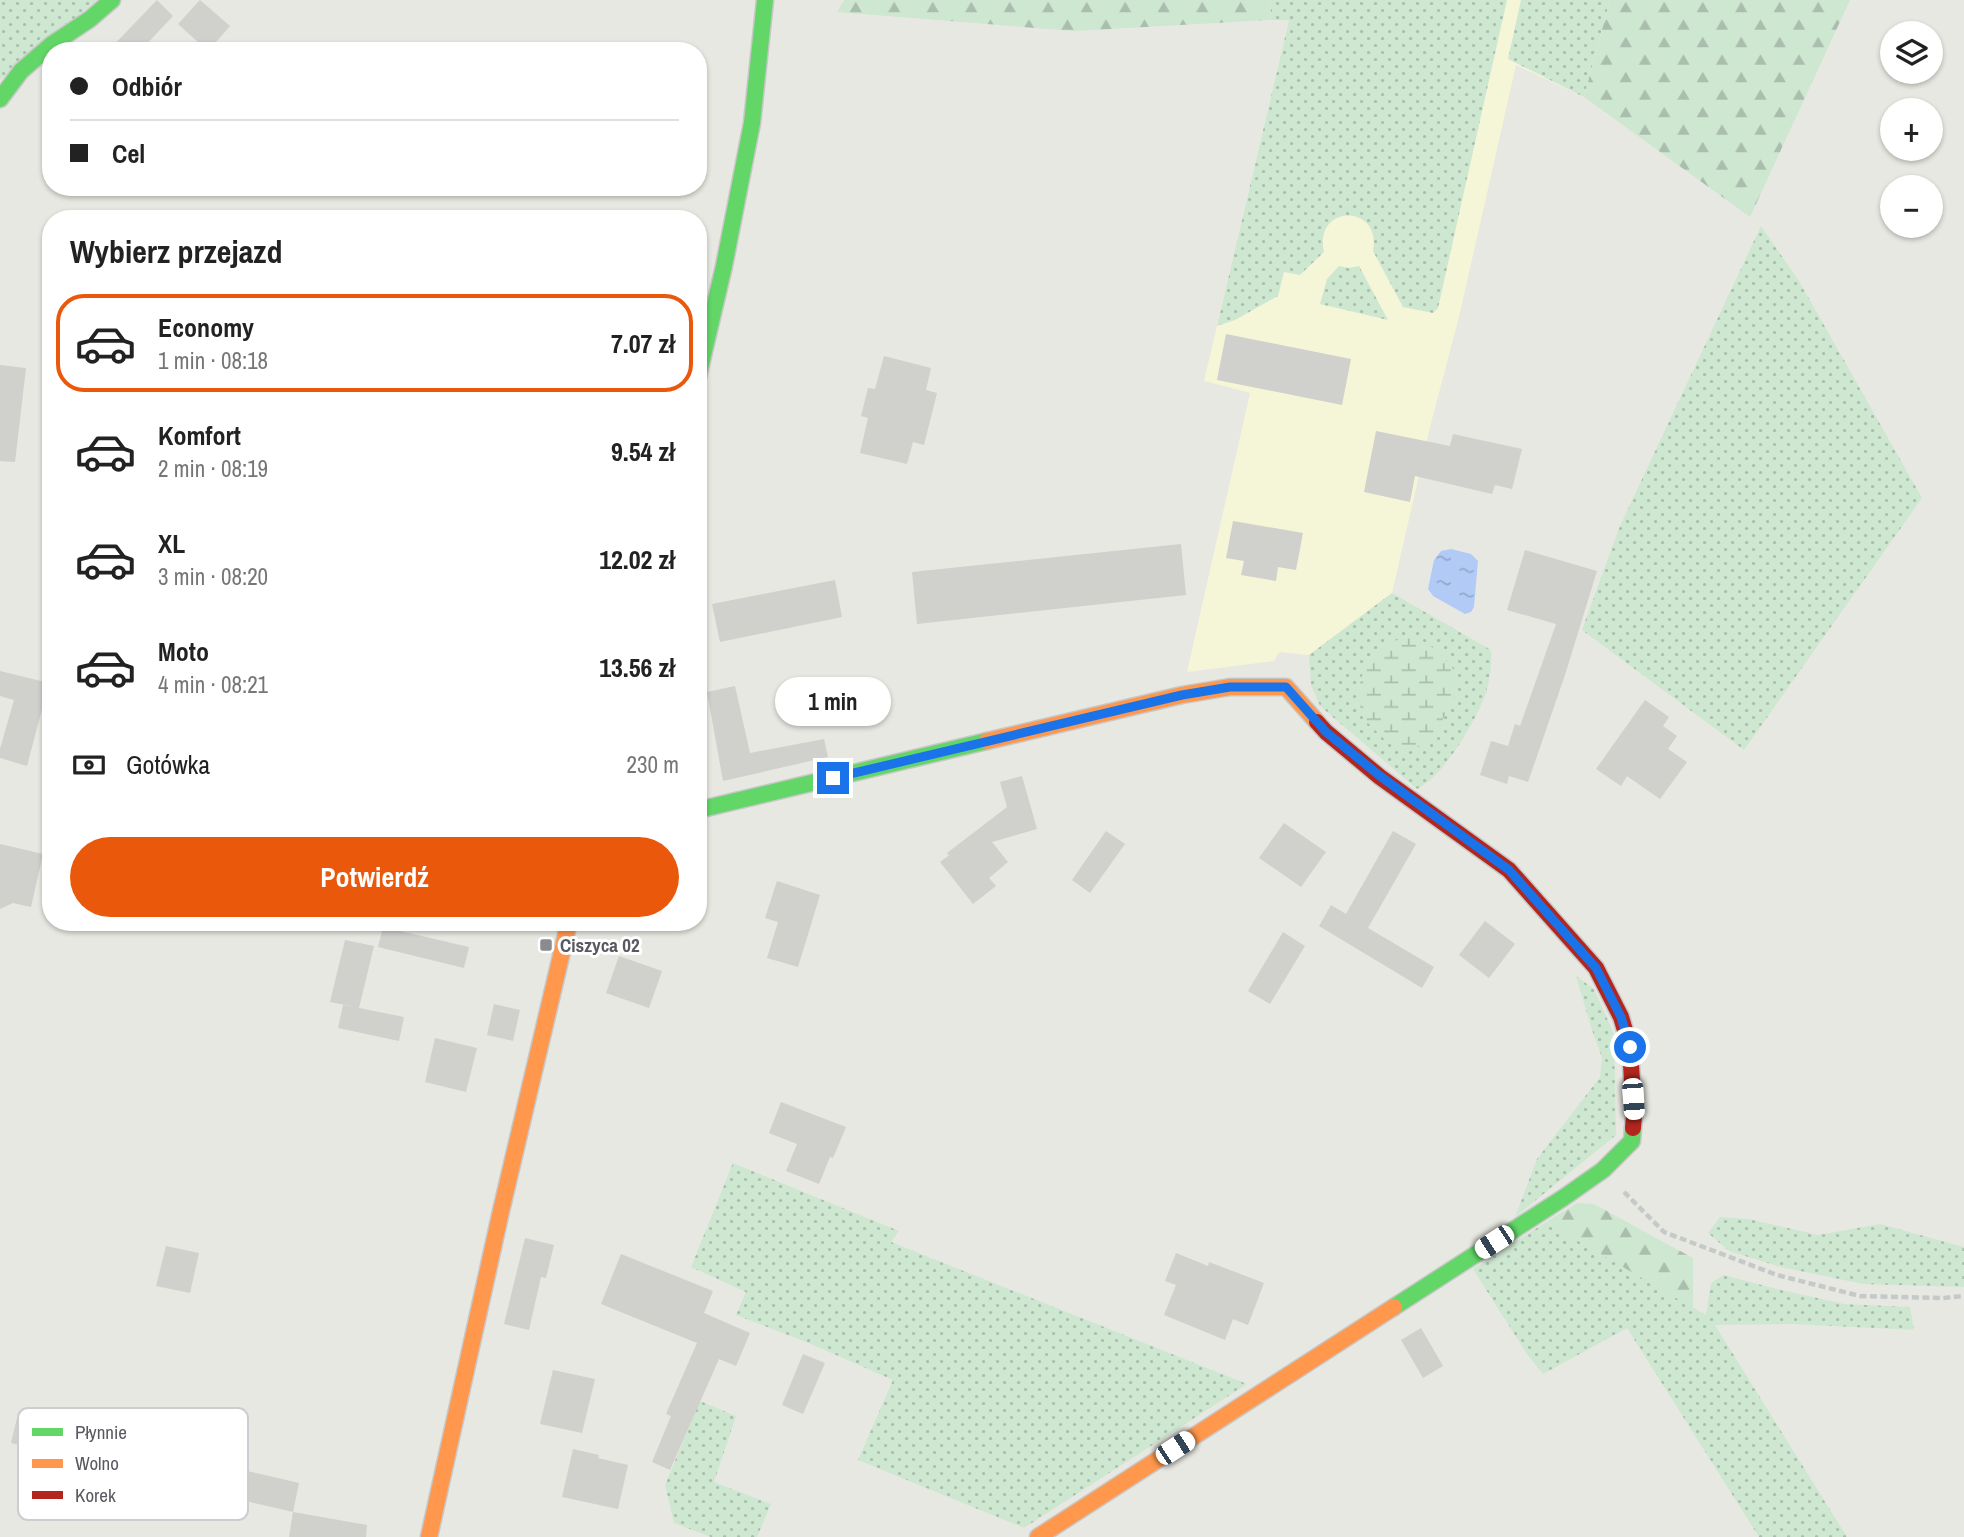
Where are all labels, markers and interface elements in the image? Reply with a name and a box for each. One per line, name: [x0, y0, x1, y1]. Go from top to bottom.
map controls: [1880, 21, 1943, 238]
button: layers: [1880, 21, 1943, 84]
text: Odbiór: [112, 69, 182, 104]
button: +: [1880, 98, 1943, 161]
text: Cel: [112, 136, 145, 171]
button: −: [1880, 175, 1943, 238]
text: Wybierz przejazd: [70, 230, 282, 273]
text: Economy: [158, 310, 254, 345]
icon: car: [74, 312, 137, 375]
text: 7.07 zł: [611, 326, 675, 361]
text: 1 min · 08:18: [158, 345, 268, 376]
text: Komfort: [158, 418, 241, 453]
icon: car: [74, 420, 137, 483]
text: 9.54 zł: [611, 434, 675, 469]
text: 2 min · 08:19: [158, 453, 268, 484]
text: XL: [158, 526, 185, 561]
icon: car: [74, 528, 137, 591]
text: 12.02 zł: [599, 542, 675, 577]
text: 3 min · 08:20: [158, 561, 268, 592]
text: Moto: [158, 634, 209, 669]
icon: car: [74, 636, 137, 699]
text: 13.56 zł: [599, 650, 675, 685]
text: 4 min · 08:21: [158, 669, 268, 700]
callout: 1 min: [775, 676, 891, 726]
text: 1 min: [808, 686, 858, 717]
icon: cash: [70, 746, 108, 784]
text: Gotówka: [126, 747, 210, 782]
text: 230 m: [627, 749, 679, 780]
route end: [817, 762, 849, 794]
button: Potwierdź: [70, 837, 679, 917]
place label: Ciszyca 02: [560, 932, 640, 958]
marker: Ciszyca 02: [538, 937, 554, 953]
route start: [1614, 1031, 1646, 1063]
car: [1622, 1077, 1645, 1121]
car: [1471, 1222, 1518, 1262]
legend: [18, 1408, 248, 1520]
text: Płynnie: [75, 1419, 127, 1445]
car: [1152, 1428, 1199, 1468]
text: Wolno: [75, 1450, 119, 1476]
text: Korek: [75, 1482, 116, 1508]

